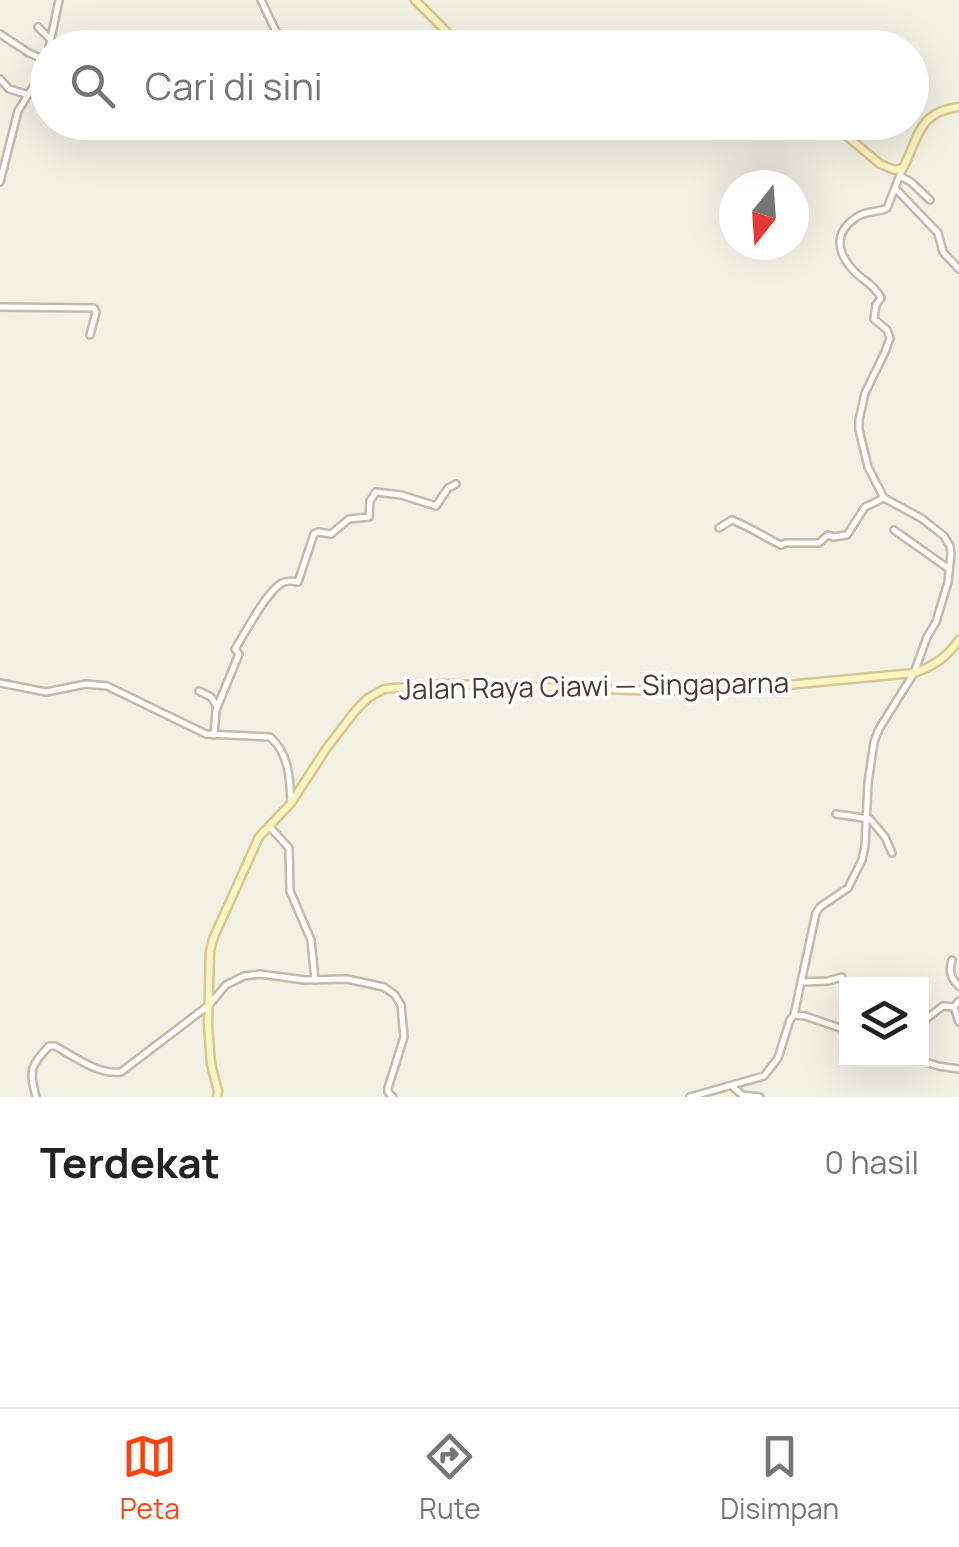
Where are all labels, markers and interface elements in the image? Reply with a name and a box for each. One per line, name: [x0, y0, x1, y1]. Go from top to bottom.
search box: [30, 30, 929, 140]
icon: search: [65, 58, 120, 113]
text: Cari di sini: [145, 59, 323, 111]
north arrow: [719, 170, 809, 260]
street label: Jalan Raya Ciawi — Singaparna: [399, 663, 789, 707]
map controls: [839, 977, 929, 1067]
button: layers: [839, 977, 929, 1067]
text: Terdekat: [40, 1133, 220, 1191]
text: 0 hasil: [825, 1140, 919, 1184]
tab: Peta: [120, 1429, 180, 1527]
tab: Rute: [419, 1429, 481, 1527]
tab: Disimpan: [720, 1429, 839, 1527]

